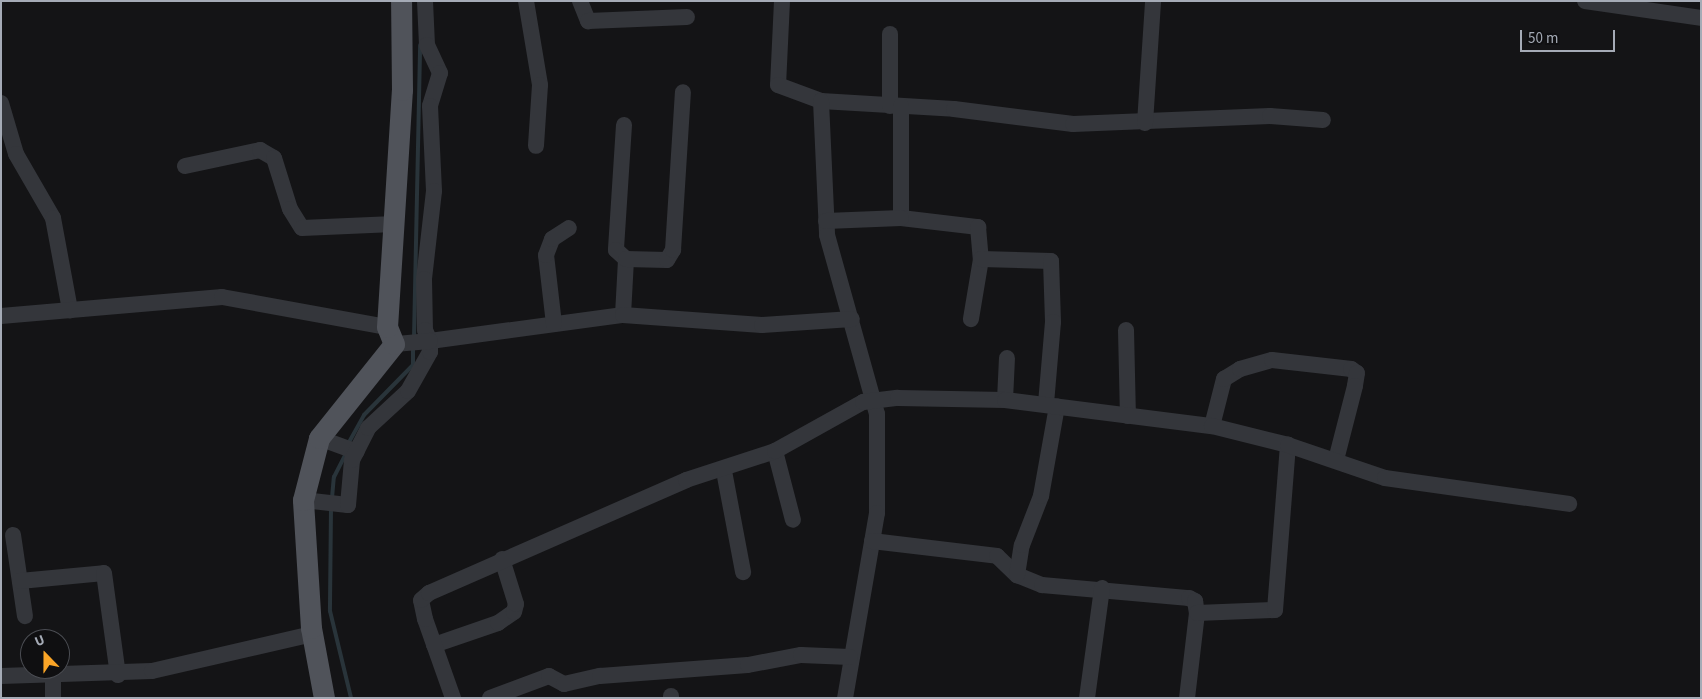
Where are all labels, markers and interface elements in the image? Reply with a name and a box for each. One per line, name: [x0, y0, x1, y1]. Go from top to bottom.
scale bar: [1522, 20, 1617, 52]
text: 50 m: [1528, 28, 1558, 49]
north arrow: [20, 629, 70, 679]
text: U: [32, 630, 48, 652]

